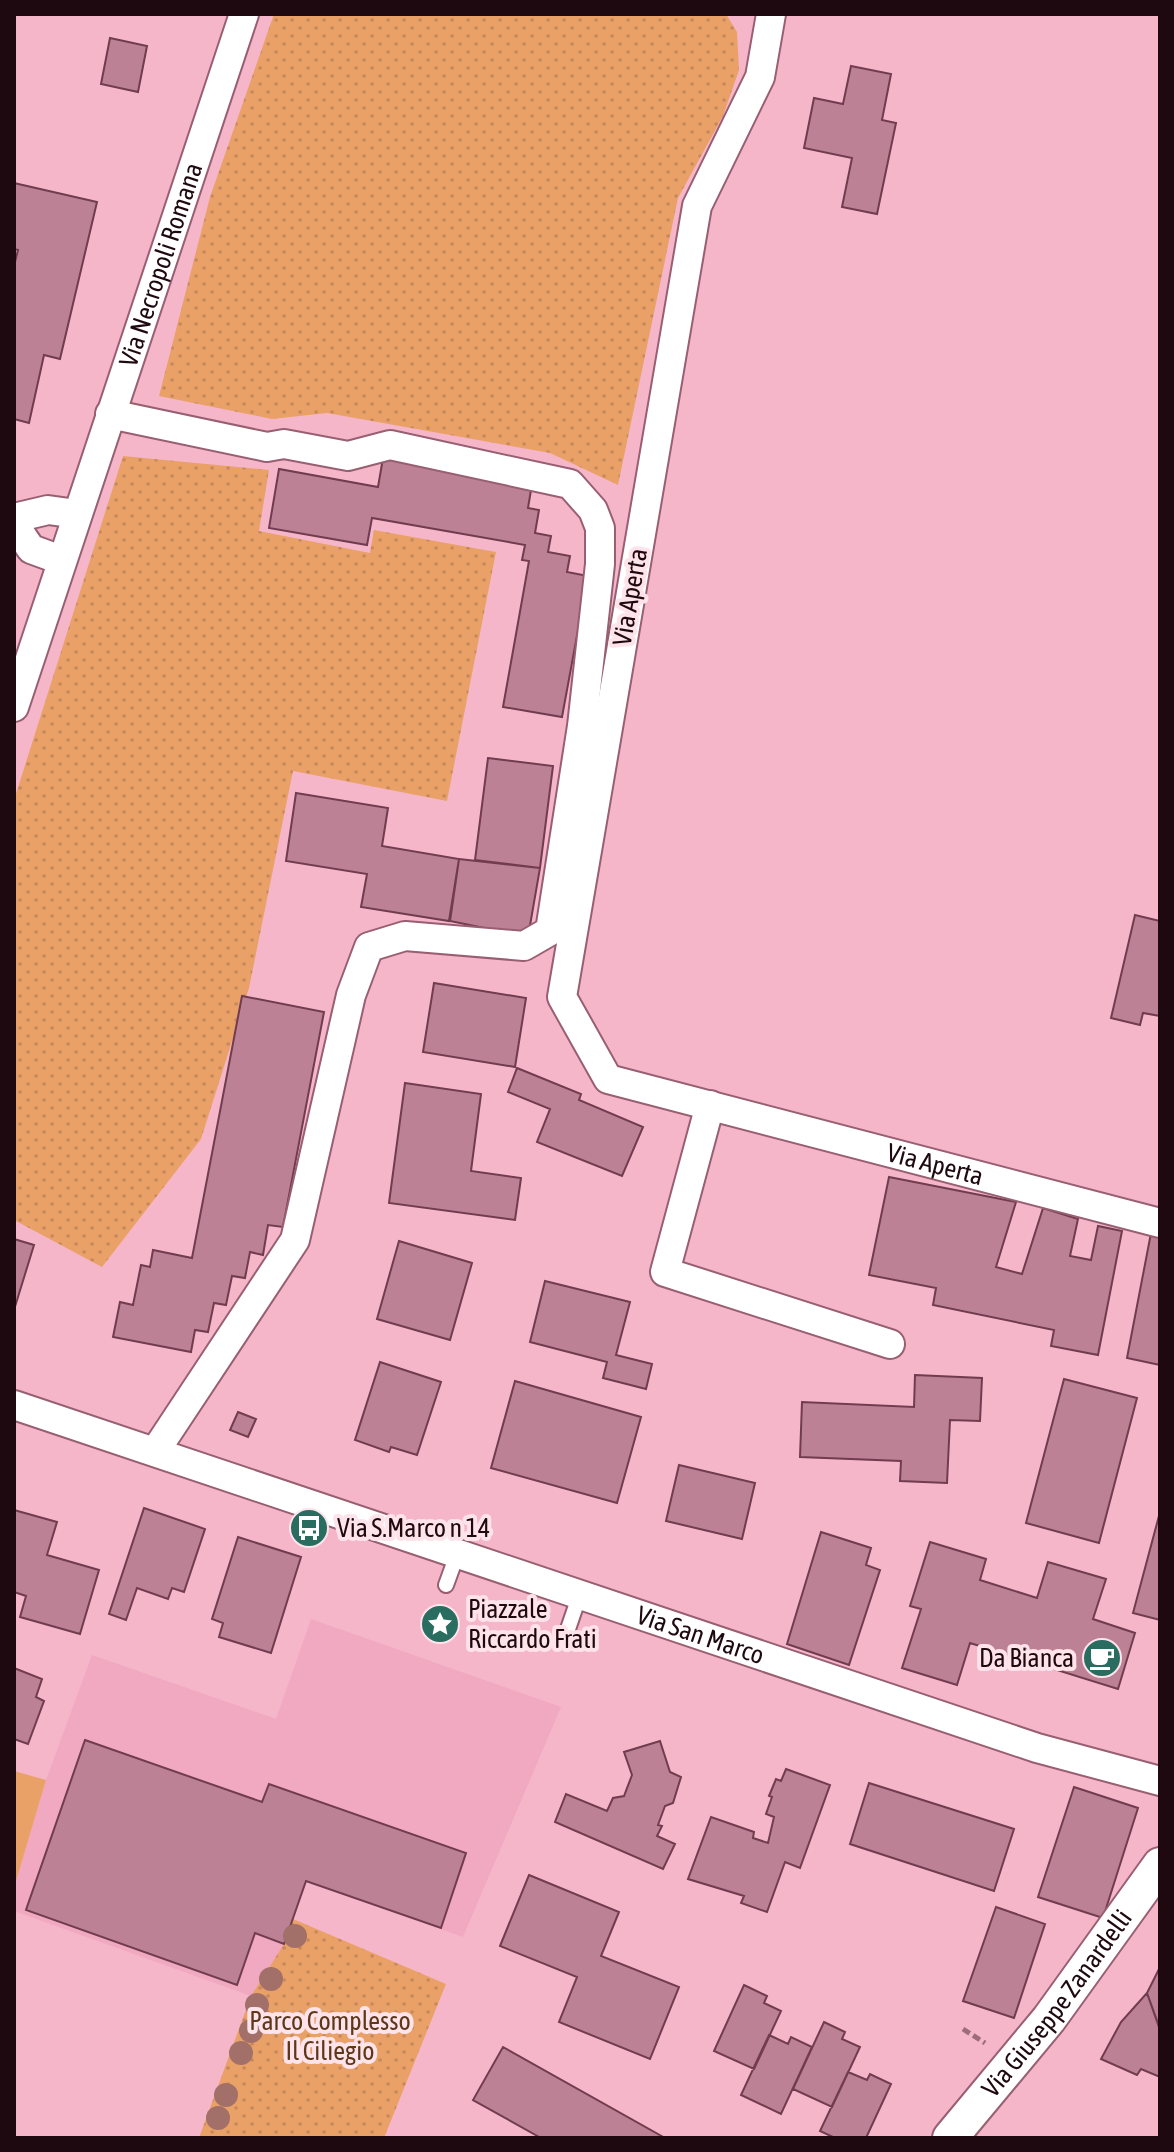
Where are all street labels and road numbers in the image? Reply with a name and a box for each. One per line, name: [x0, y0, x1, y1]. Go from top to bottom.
street label: Via Necropoli Romana: [113, 159, 209, 370]
street label: Via Aperta: [607, 546, 653, 648]
street label: Via Aperta: [884, 1137, 986, 1191]
street label: Via San Marco: [633, 1600, 768, 1670]
street label: Via Giuseppe Zanardelli: [976, 1904, 1138, 2103]

